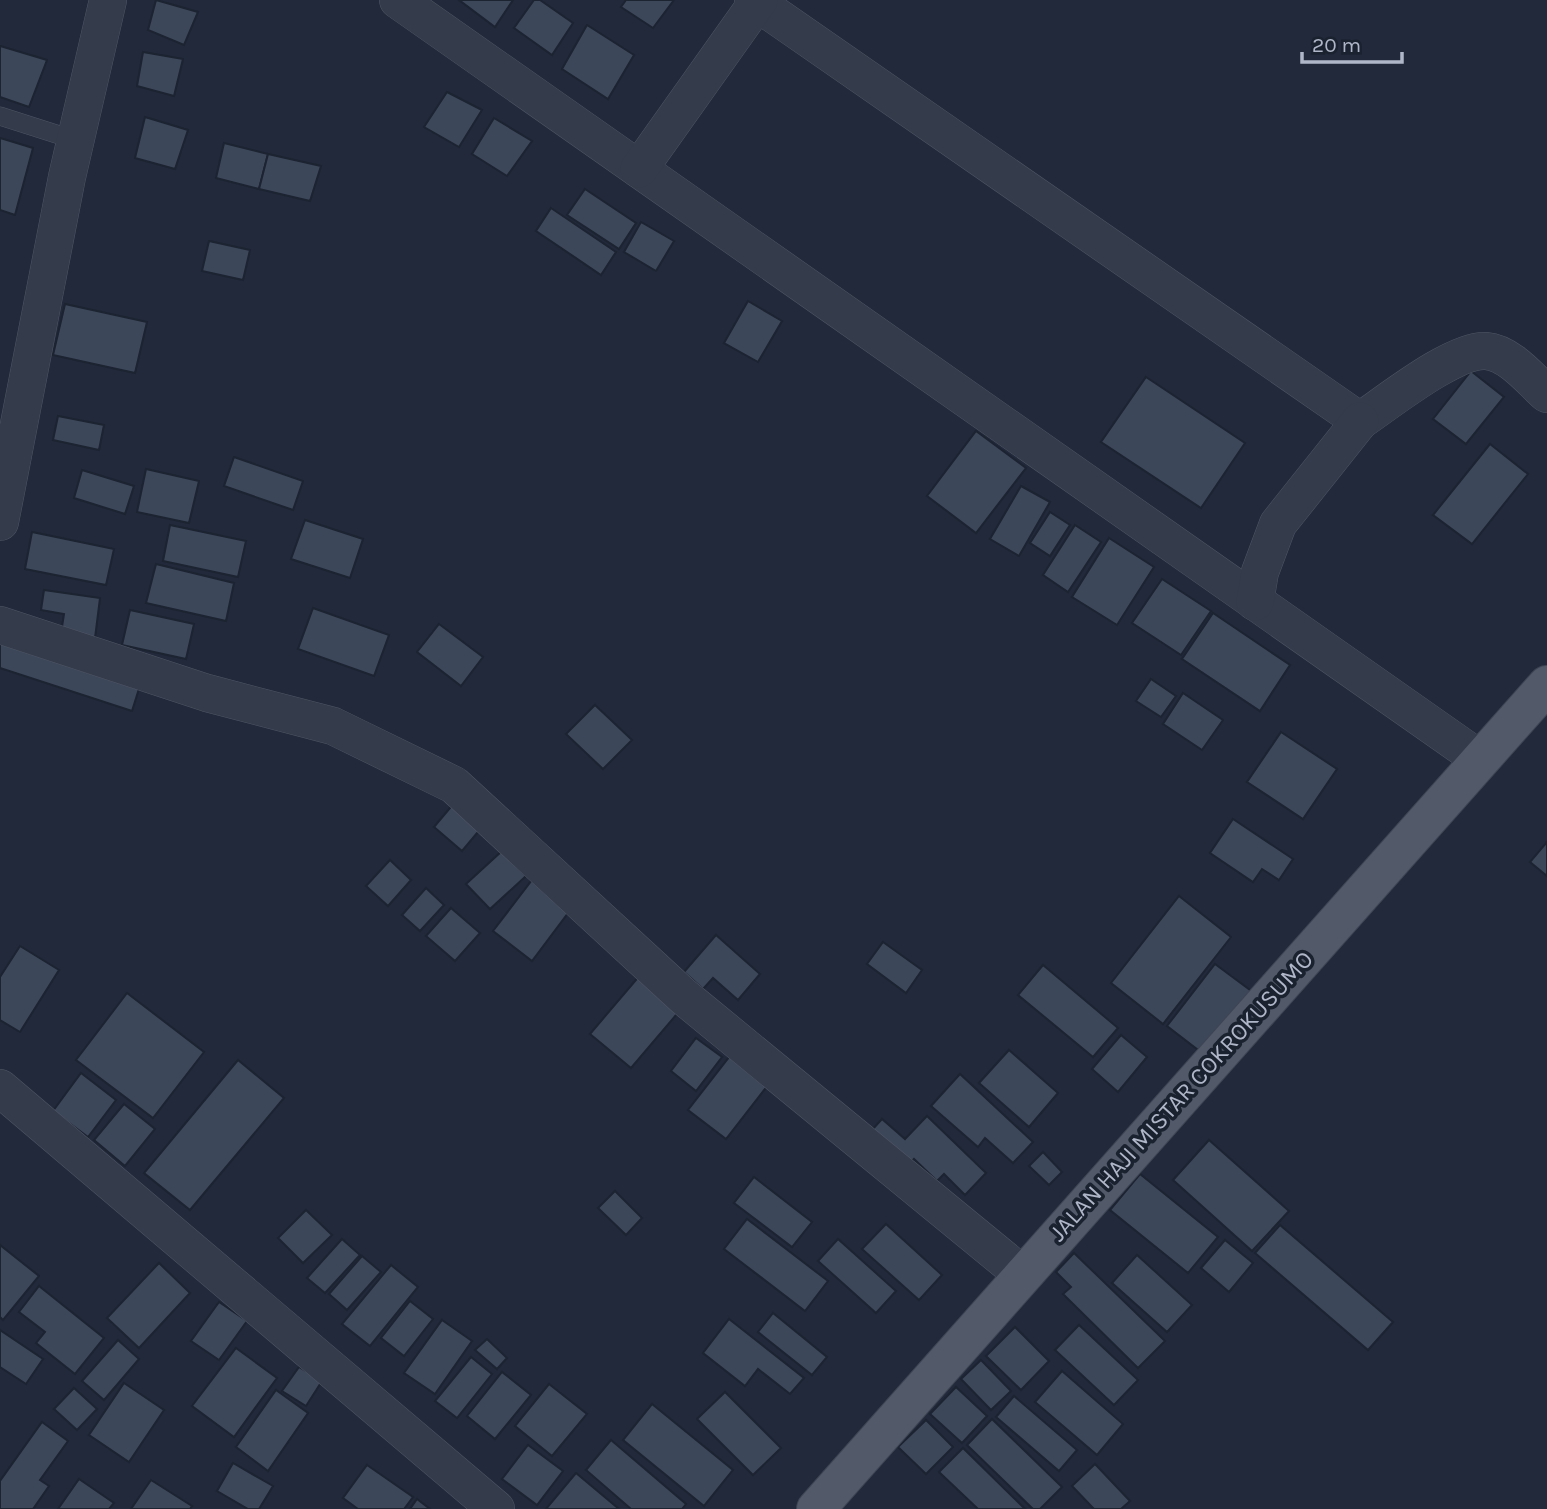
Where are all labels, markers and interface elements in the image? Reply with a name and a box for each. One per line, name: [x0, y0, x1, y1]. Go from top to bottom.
scale bar: [1302, 21, 1402, 65]
text: 20 m: [1312, 33, 1361, 57]
street label: JALAN HAJI MISTAR COKROKUSUMO: [1043, 945, 1319, 1247]

